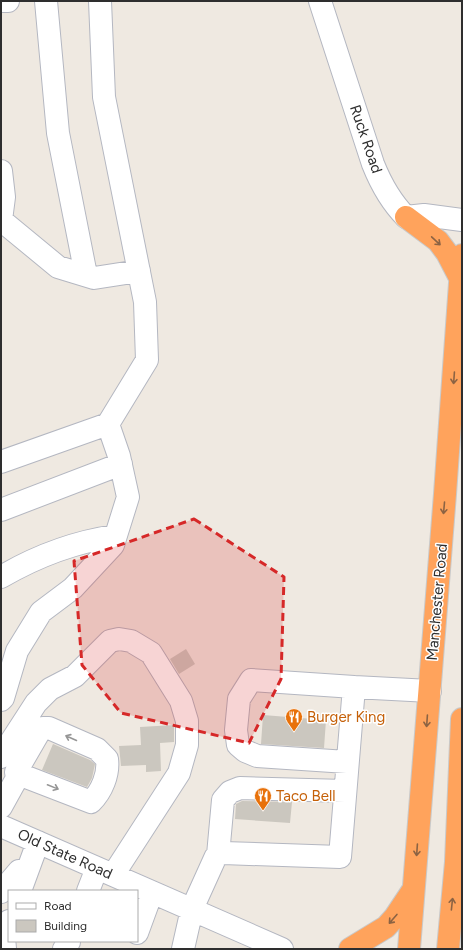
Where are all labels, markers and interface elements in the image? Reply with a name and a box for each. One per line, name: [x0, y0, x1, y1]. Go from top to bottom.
street label: Ruck Road: [346, 102, 386, 176]
one-way arrow: [431, 236, 441, 246]
one-way arrow: [450, 371, 457, 384]
one-way arrow: [441, 501, 448, 514]
street label: Manchester Road: [423, 543, 451, 661]
restaurant icon: Burger King: [284, 707, 304, 732]
place label: Burger King: [307, 708, 385, 726]
one-way arrow: [424, 714, 431, 727]
one-way arrow: [66, 734, 78, 741]
one-way arrow: [47, 783, 59, 791]
restaurant icon: Taco Bell: [253, 786, 273, 811]
place label: Taco Bell: [276, 787, 335, 805]
street label: Old State Road: [15, 825, 115, 883]
one-way arrow: [414, 843, 421, 856]
legend: [8, 890, 138, 942]
one-way arrow: [448, 898, 456, 911]
text: Road: [44, 899, 72, 913]
one-way arrow: [388, 914, 397, 925]
text: Building: [44, 919, 87, 933]

